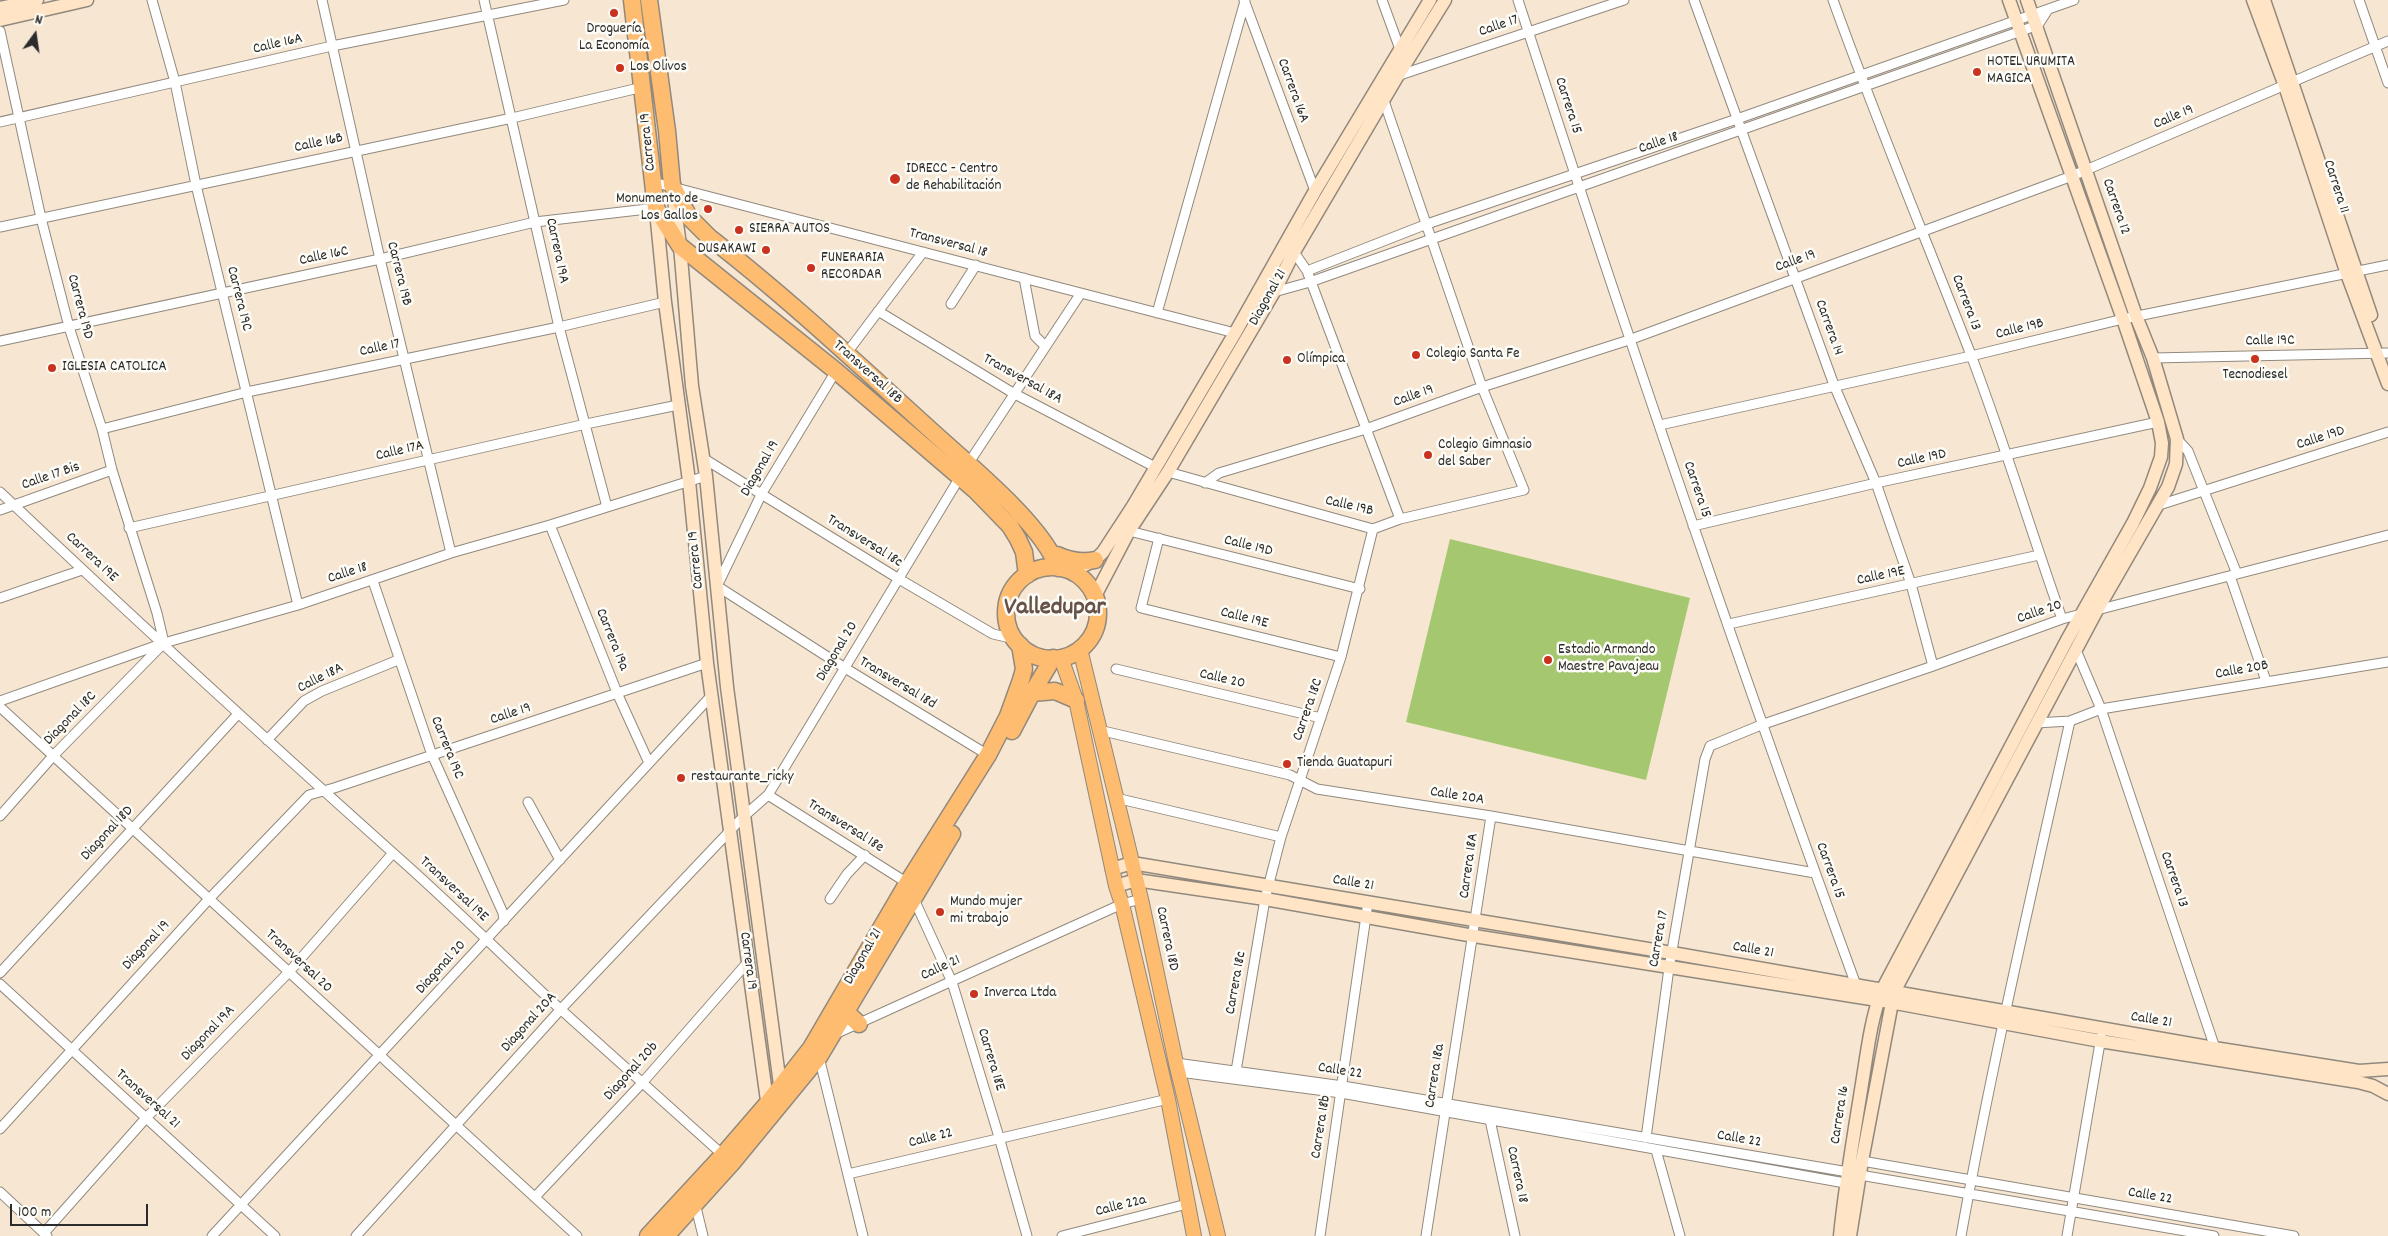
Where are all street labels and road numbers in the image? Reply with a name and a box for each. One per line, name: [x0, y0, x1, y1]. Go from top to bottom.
street label: Calle 17: [1477, 12, 1521, 42]
street label: Calle 16A: [251, 31, 305, 59]
street label: Carrera 16A: [1272, 56, 1312, 126]
street label: Carrera 15: [1549, 75, 1585, 137]
street label: Calle 19: [2151, 102, 2197, 134]
street label: Carrera 19: [637, 112, 661, 172]
street label: Calle 18: [1637, 129, 1681, 159]
street label: Calle 16B: [293, 130, 345, 158]
street label: Carrera 11: [2318, 158, 2352, 216]
street label: Carrera 12: [2097, 177, 2133, 237]
street label: Carrera 19A: [540, 217, 572, 285]
street label: Transversal 18: [907, 225, 989, 263]
street label: Carrera 19B: [381, 240, 415, 308]
street label: Calle 16C: [298, 243, 350, 271]
street label: Calle 19: [1773, 246, 1819, 278]
street label: Carrera 19C: [221, 265, 255, 333]
street label: Diagonal 21: [1246, 267, 1292, 329]
street label: Carrera 19D: [62, 273, 96, 341]
street label: Carrera 13: [1946, 273, 1984, 333]
street label: Carrera 14: [1810, 298, 1846, 358]
street label: Calle 19B: [1994, 315, 2046, 345]
street label: Calle 19C: [2245, 333, 2295, 351]
street label: Calle 17: [358, 336, 402, 362]
street label: Transversal 18B: [829, 337, 905, 409]
street label: Transversal 18A: [979, 351, 1065, 409]
street label: Calle 19: [1391, 381, 1437, 413]
street label: Calle 19D: [2295, 423, 2347, 455]
street label: Calle 17A: [374, 438, 426, 466]
street label: Diagonal 19: [738, 438, 784, 500]
street label: Calle 19D: [1896, 446, 1948, 474]
street label: Calle 17 Bis: [20, 459, 82, 495]
street label: Carrera 15: [1678, 459, 1714, 521]
street label: Calle 19B: [1323, 493, 1375, 521]
street label: Transversal 18c: [823, 512, 905, 572]
street label: Carrera 19E: [61, 529, 121, 587]
street label: Carrera 19: [685, 530, 709, 590]
street label: Calle 19D: [1222, 532, 1274, 562]
street label: Calle 18: [326, 559, 370, 589]
street label: Calle 19E: [1855, 563, 1907, 591]
street label: Calle 20: [2015, 597, 2065, 629]
street label: Calle 19E: [1218, 604, 1270, 634]
street label: Carrera 19a: [590, 606, 632, 674]
street label: Diagonal 20: [813, 619, 863, 685]
street label: Transversal 18d: [855, 654, 939, 714]
street label: Calle 20B: [2214, 657, 2270, 685]
street label: Calle 18A: [295, 660, 347, 698]
street label: Calle 20: [1197, 666, 1247, 694]
street label: Carrera 18C: [1290, 676, 1328, 744]
street label: Diagonal 18C: [41, 688, 101, 750]
street label: Calle 19: [488, 700, 534, 730]
street label: Carrera 19C: [425, 714, 467, 782]
street label: Calle 20A: [1429, 784, 1485, 810]
street label: Transversal 18e: [804, 796, 886, 858]
street label: Diagonal 18D: [78, 803, 138, 865]
street label: Carrera 18A: [1457, 832, 1483, 900]
street label: Carrera 15: [1811, 840, 1847, 902]
street label: Carrera 13: [2155, 850, 2191, 910]
street label: Transversal 19E: [415, 854, 491, 926]
street label: Calle 21: [1331, 872, 1375, 896]
street label: Carrera 18D: [1150, 905, 1182, 973]
street label: Carrera 17: [1646, 909, 1674, 969]
street label: Diagonal 19: [119, 917, 175, 975]
street label: Transversal 20: [261, 926, 335, 998]
street label: Diagonal 21: [841, 926, 887, 988]
street label: Carrera 19: [734, 931, 760, 991]
street label: Diagonal 20: [413, 937, 471, 999]
street label: Calle 21: [1731, 939, 1775, 963]
street label: Carrera 18c: [1223, 950, 1251, 1016]
street label: Calle 21: [918, 952, 964, 986]
street label: Diagonal 20A: [498, 989, 562, 1057]
street label: Diagonal 19A: [178, 1003, 240, 1065]
street label: Calle 21: [2129, 1009, 2173, 1033]
street label: Carrera 18E: [972, 1027, 1008, 1093]
street label: Diagonal 20b: [601, 1039, 663, 1105]
street label: Carrera 18a: [1422, 1043, 1450, 1109]
street label: Calle 22: [1317, 1060, 1363, 1084]
street label: Transversal 21: [111, 1066, 183, 1134]
street label: Carrera 16: [1828, 1085, 1854, 1145]
street label: Carrera 18b: [1308, 1094, 1336, 1160]
street label: Calle 22: [907, 1125, 955, 1153]
street label: Calle 22: [1715, 1127, 1763, 1153]
street label: Carrera 18: [1501, 1145, 1531, 1205]
street label: Calle 22: [2126, 1184, 2174, 1210]
street label: Calle 22a: [1094, 1192, 1148, 1222]

